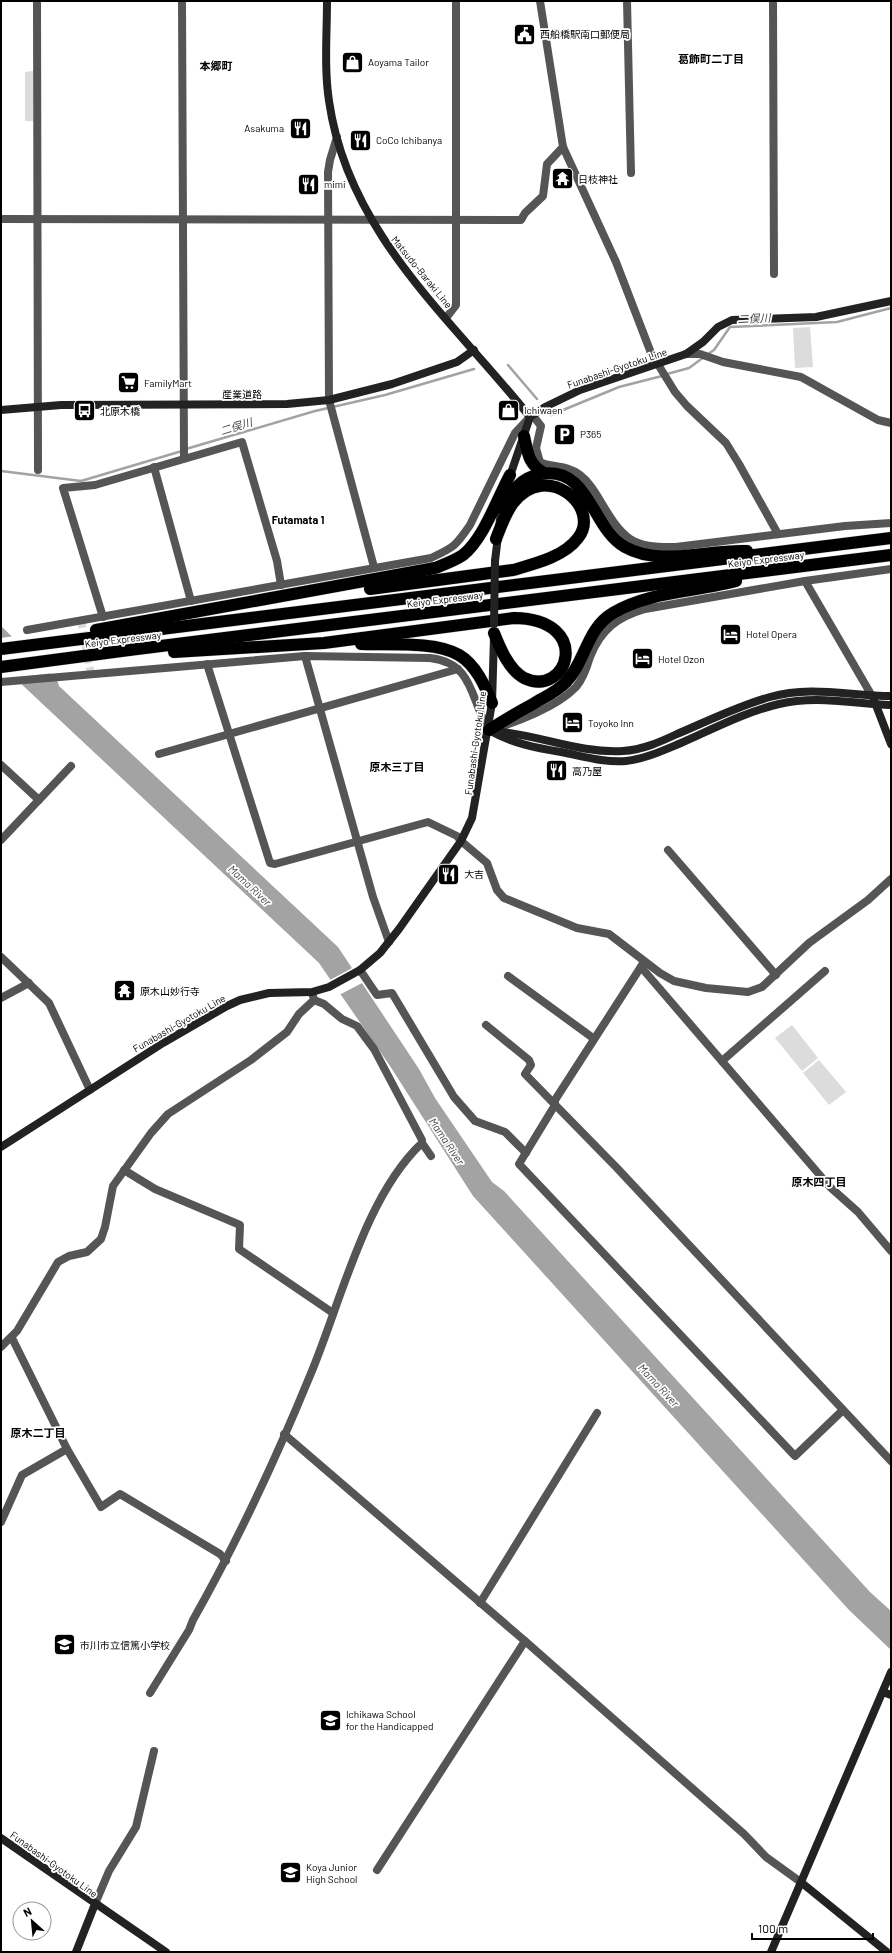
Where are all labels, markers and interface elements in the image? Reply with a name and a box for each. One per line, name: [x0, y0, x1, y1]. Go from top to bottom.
public building icon: 西船橋駅南口郵便局: [511, 21, 537, 47]
place label: 西船橋駅南口郵便局: [540, 28, 630, 40]
shop icon: Aoyama Tailor: [340, 49, 366, 75]
district label: 葛飾町二丁目: [678, 52, 744, 65]
place label: Aoyama Tailor: [368, 56, 429, 68]
district label: 本郷町: [200, 59, 233, 72]
restaurant icon: Asakuma: [287, 115, 313, 141]
place label: Asakuma: [244, 122, 284, 134]
restaurant icon: CoCo Ichibanya: [348, 127, 374, 153]
place label: CoCo Ichibanya: [376, 134, 442, 146]
temple icon: 日枝神社: [549, 166, 575, 192]
restaurant icon: mimi: [296, 171, 322, 197]
place label: 日枝神社: [578, 173, 618, 185]
place label: mimi: [324, 178, 346, 190]
street label: Matsudo-Baraki Line: [389, 233, 455, 311]
water label: 二俣川: [737, 311, 772, 325]
street label: Funabashi-Gyotoku Line: [565, 345, 669, 391]
supermarket icon: FamilyMart: [115, 370, 141, 396]
place label: FamilyMart: [144, 377, 192, 389]
street label: 産業道路: [222, 388, 262, 400]
shop icon: Ichiwaen: [496, 397, 522, 423]
bus stop icon: 北原木橋: [71, 398, 97, 424]
place label: Ichiwaen: [524, 404, 563, 416]
place label: 北原木橋: [100, 405, 140, 417]
water label: 二俣川: [218, 415, 255, 437]
parking icon: P365: [551, 421, 577, 447]
place label: P365: [580, 428, 601, 440]
district label: Futamata 1: [272, 513, 324, 526]
street label: Keiyo Expressway: [727, 548, 805, 570]
street label: Keiyo Expressway: [406, 588, 484, 610]
hotel icon: Hotel Opera: [717, 621, 743, 647]
street label: Keiyo Expressway: [84, 628, 162, 650]
place label: Hotel Opera: [746, 628, 797, 640]
hotel icon: Hotel Ozon: [630, 646, 656, 672]
place label: Hotel Ozon: [658, 653, 705, 665]
street label: Funabashi-Gyotoku Line: [462, 690, 488, 796]
hotel icon: Toyoko Inn: [560, 710, 586, 736]
place label: Toyoko Inn: [588, 717, 634, 729]
restaurant icon: 高乃屋: [543, 758, 569, 784]
district label: 原木三丁目: [370, 760, 425, 773]
place label: 高乃屋: [572, 765, 602, 777]
restaurant icon: 大吉: [436, 861, 462, 887]
water label: Mama River: [226, 862, 275, 909]
place label: 大吉: [464, 868, 484, 880]
temple icon: 原木山妙行寺: [112, 978, 138, 1004]
place label: 原木山妙行寺: [140, 985, 200, 997]
street label: Funabashi-Gyotoku Line: [131, 992, 227, 1054]
water label: Mama River: [427, 1115, 468, 1168]
district label: 原木四丁目: [792, 1175, 847, 1188]
water label: Mama River: [636, 1361, 683, 1410]
district label: 原木二丁目: [11, 1426, 66, 1439]
school or university icon: 市川市立信篤小学校: [52, 1632, 78, 1658]
place label: 市川市立信篤小学校: [80, 1639, 170, 1651]
school or university icon: Ichikawa School for the Handicapped: [318, 1707, 344, 1733]
place label: Ichikawa School for the Handicapped: [346, 1708, 434, 1732]
street label: Funabashi-Gyotoku Line: [8, 1828, 100, 1900]
school or university icon: Koya Junior High School: [278, 1860, 304, 1886]
place label: Koya Junior High School: [306, 1861, 357, 1885]
north arrow: [12, 1901, 52, 1941]
text: N: [21, 1904, 33, 1919]
scale bar: [752, 1915, 873, 1941]
text: 100 m: [758, 1921, 788, 1935]

